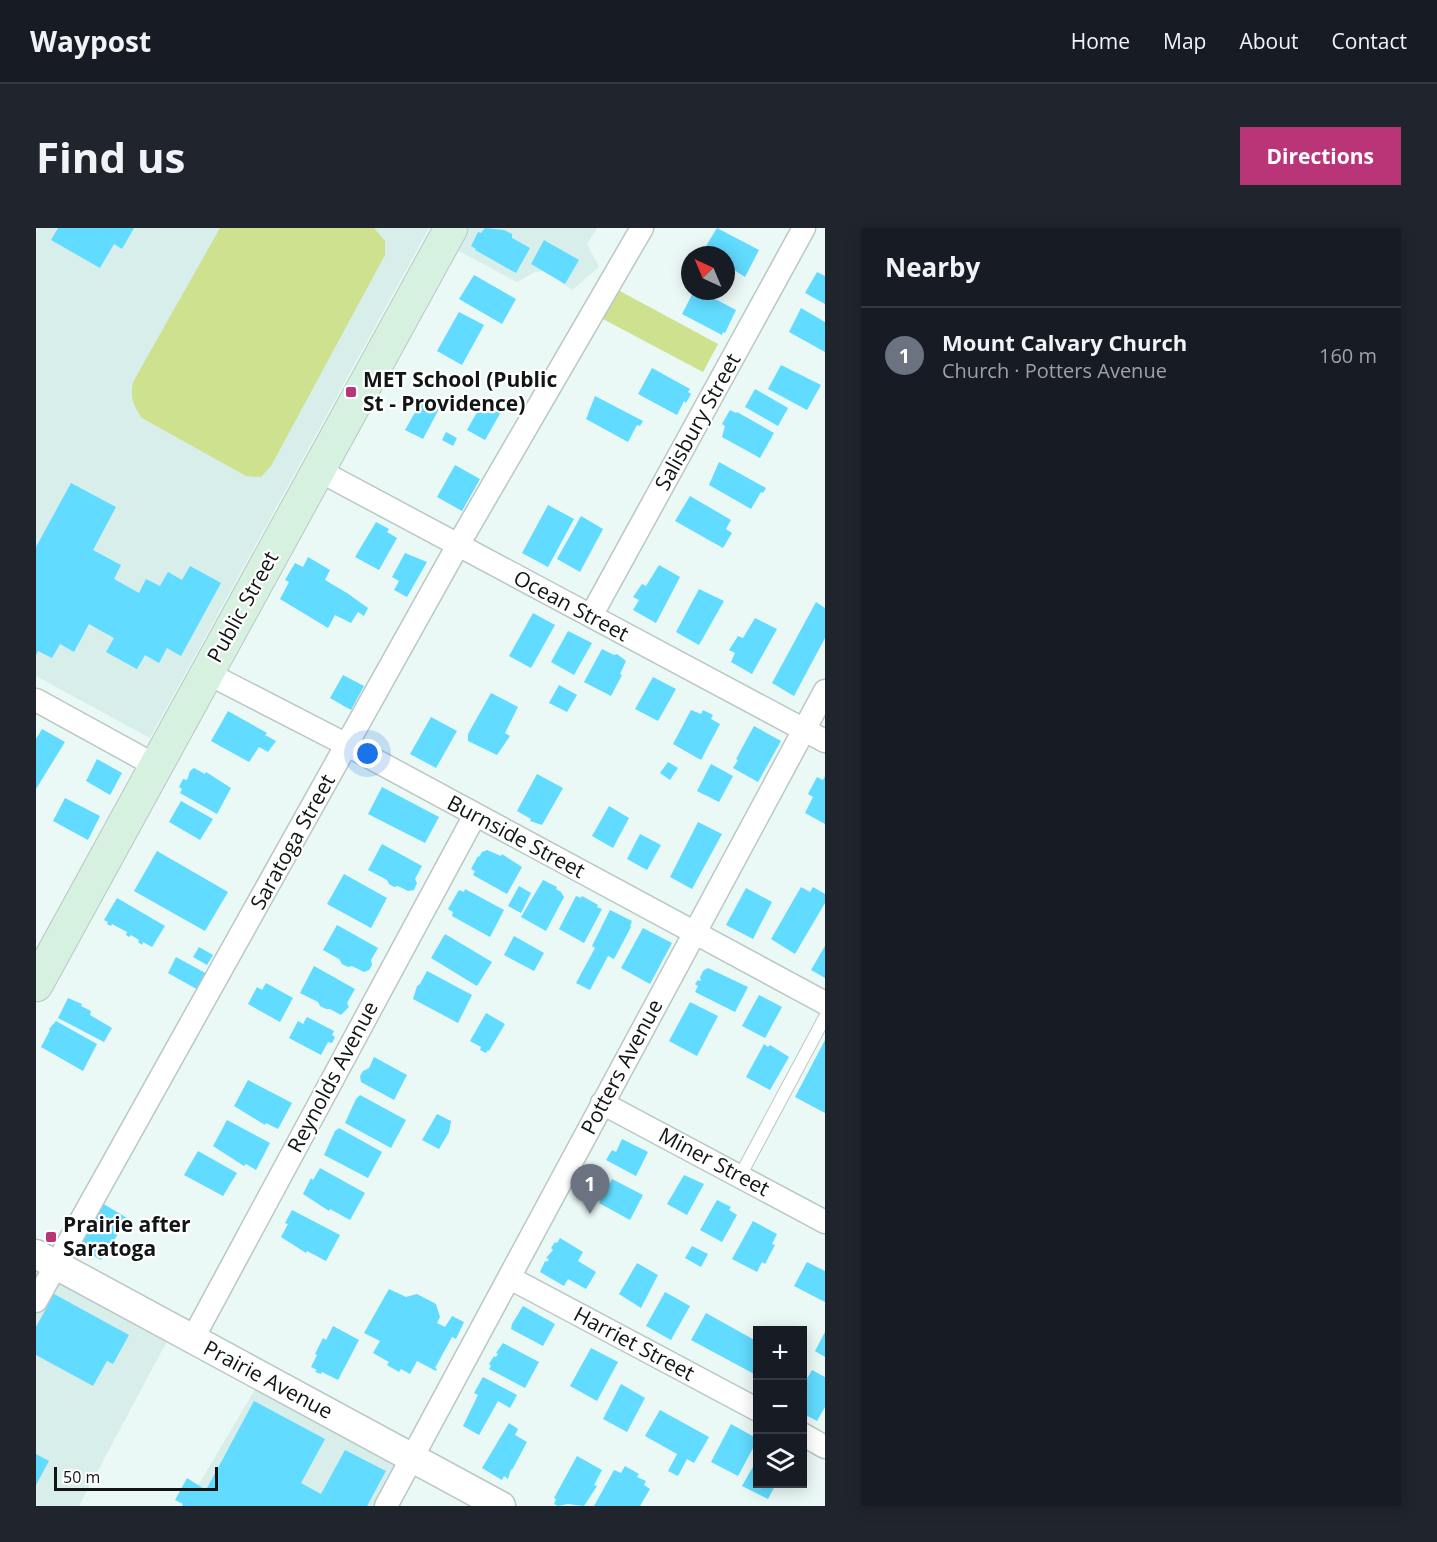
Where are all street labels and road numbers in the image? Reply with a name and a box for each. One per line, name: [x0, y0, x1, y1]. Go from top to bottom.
street label: Salisbury Street: [648, 348, 746, 495]
street label: Public Street: [200, 546, 284, 667]
street label: Ocean Street: [509, 563, 634, 647]
street label: Saratoga Street: [243, 769, 341, 914]
street label: Burnside Street: [443, 788, 590, 884]
street label: Potters Avenue: [574, 994, 668, 1139]
street label: Reynolds Avenue: [280, 996, 384, 1157]
street label: Miner Street: [654, 1120, 775, 1202]
street label: Harriet Street: [569, 1300, 700, 1387]
street label: Prairie Avenue: [199, 1333, 338, 1425]

